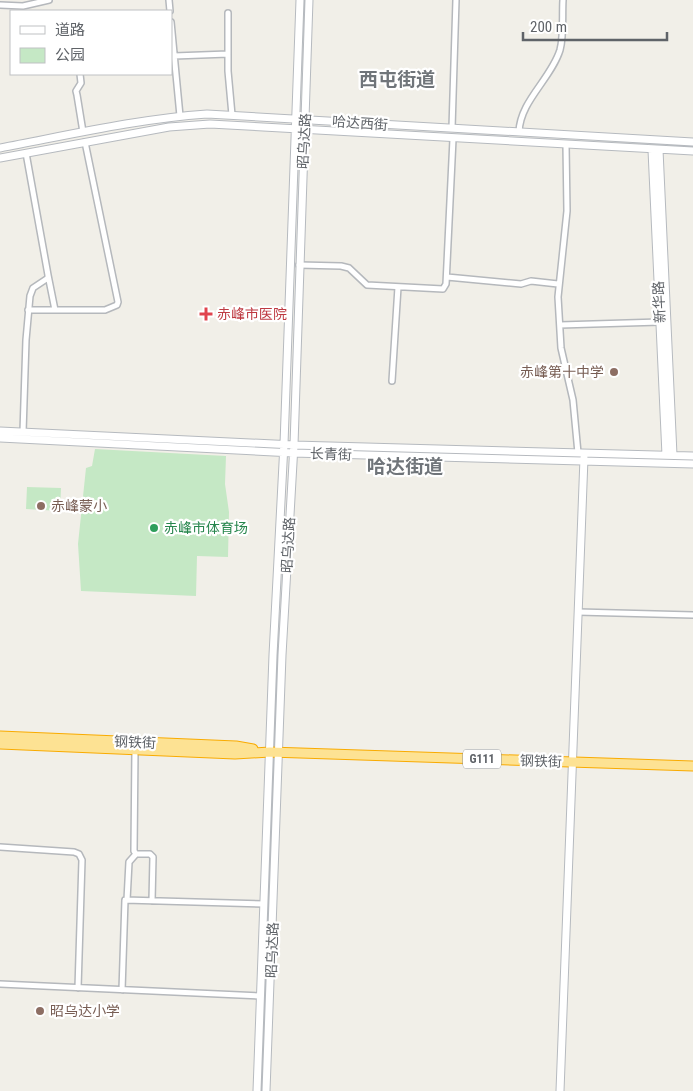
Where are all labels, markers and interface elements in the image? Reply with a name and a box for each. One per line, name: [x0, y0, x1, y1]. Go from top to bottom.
legend: [10, 10, 172, 75]
scale bar: [523, 10, 667, 42]
text: 200 m: [530, 18, 567, 36]
text: 道路: [55, 21, 85, 39]
text: 公园: [55, 46, 85, 64]
district label: 西屯街道: [359, 68, 435, 91]
street label: 昭乌达路: [295, 113, 313, 169]
street label: 哈达西街: [332, 113, 388, 133]
street label: 新华路: [650, 281, 668, 323]
place label: 赤峰市医院: [217, 306, 287, 322]
marker: 赤峰市医院: [199, 307, 213, 321]
place label: 赤峰第十中学: [520, 364, 604, 380]
marker: 赤峰第十中学: [608, 366, 620, 378]
street label: 长青街: [310, 445, 352, 463]
district label: 哈达街道: [367, 455, 443, 478]
place label: 赤峰蒙小: [51, 498, 107, 514]
marker: 赤峰蒙小: [35, 500, 47, 512]
street label: 昭乌达路: [279, 517, 297, 573]
place label: 赤峰市体育场: [164, 520, 248, 536]
marker: 赤峰市体育场: [148, 522, 160, 534]
street label: 钢铁街: [114, 733, 156, 751]
road number: G111: [463, 750, 501, 769]
street label: 钢铁街: [520, 752, 562, 770]
street label: 昭乌达路: [263, 922, 281, 978]
place label: 昭乌达小学: [50, 1003, 120, 1019]
marker: 昭乌达小学: [34, 1005, 46, 1017]

